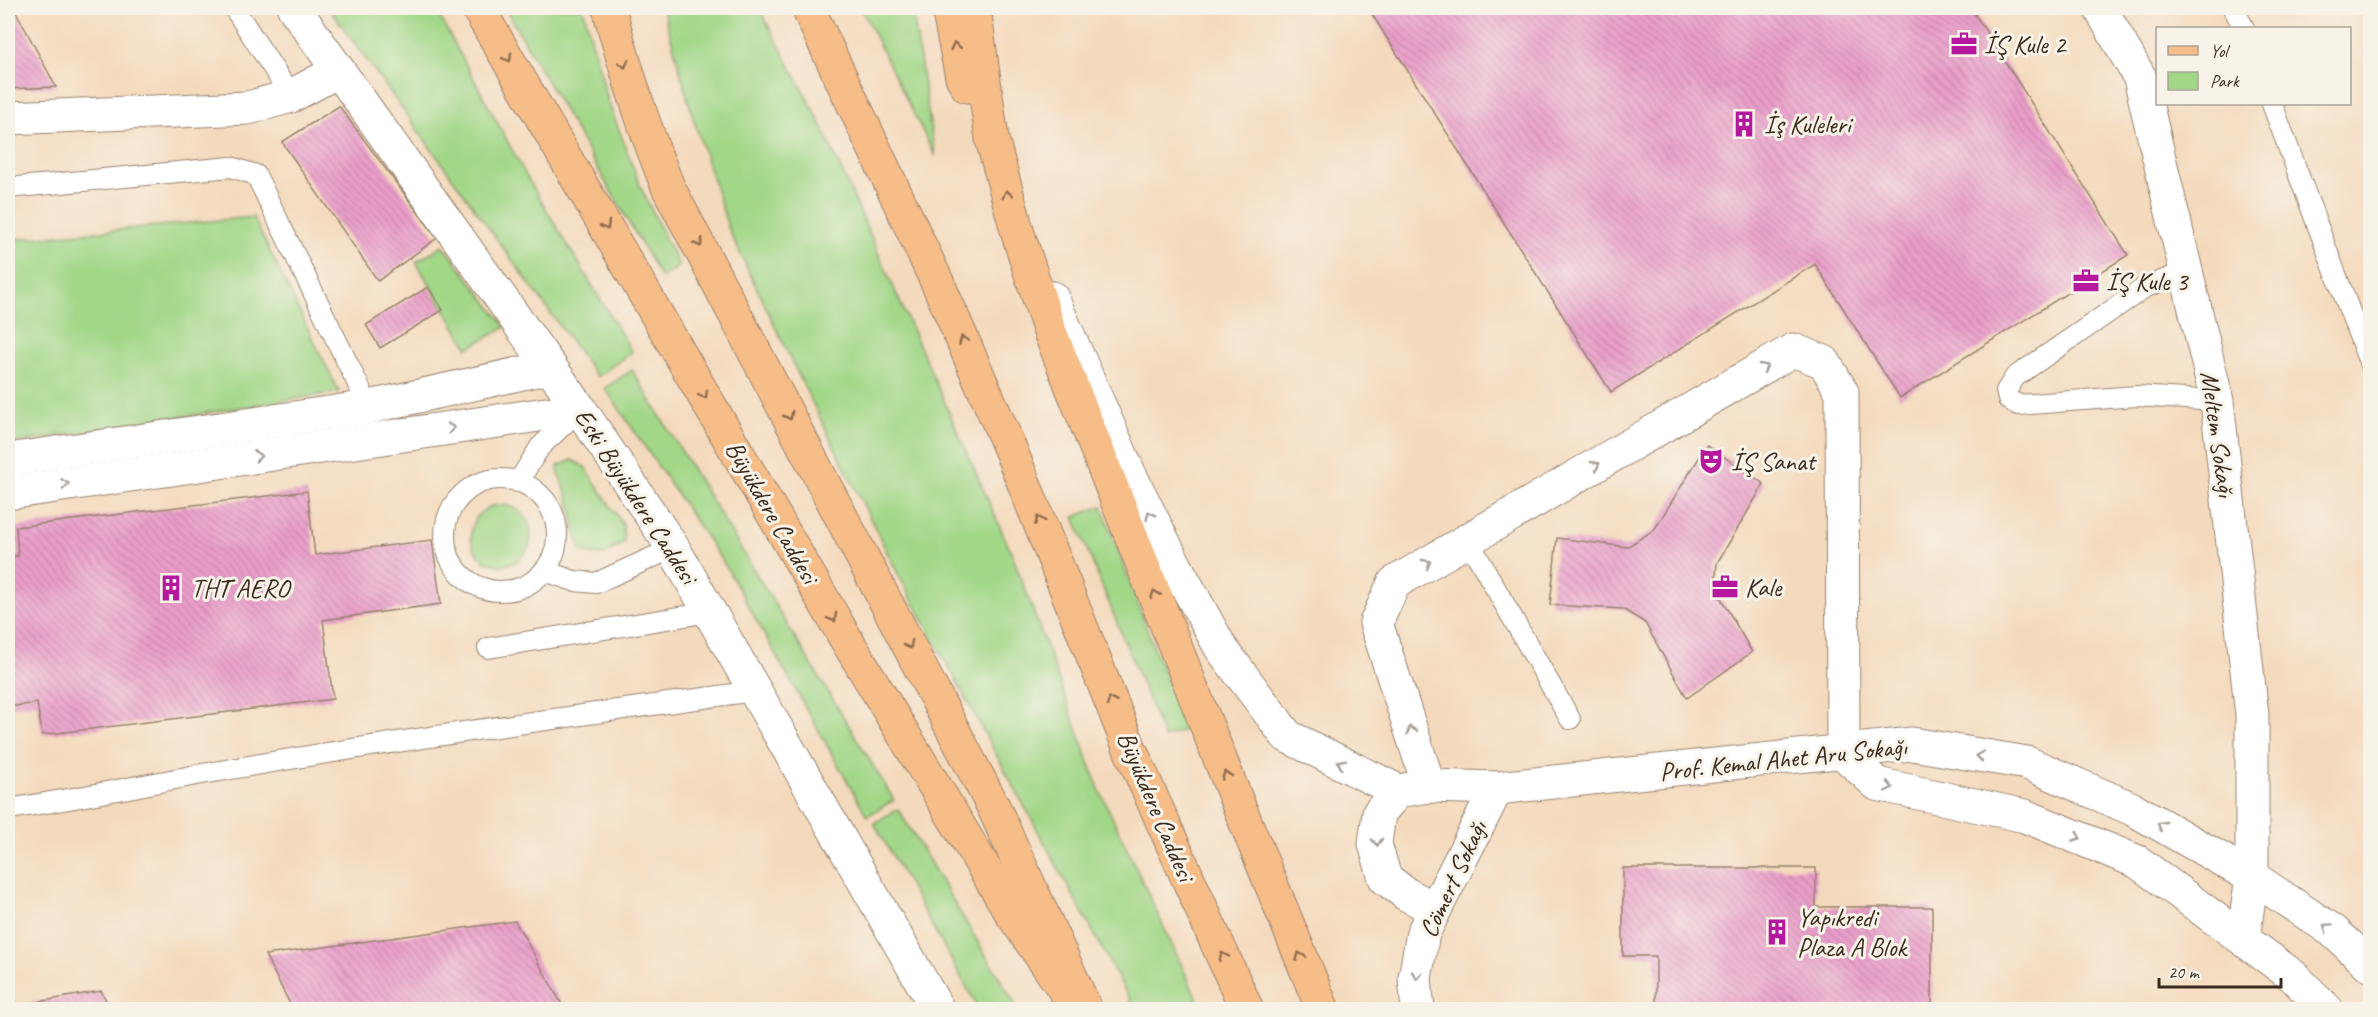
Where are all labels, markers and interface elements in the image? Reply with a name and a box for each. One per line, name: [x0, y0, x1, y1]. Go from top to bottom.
legend: [2156, 27, 2351, 105]
place label: İŞ Kule 2: [1984, 28, 2068, 61]
office icon: İŞ Kule 2: [1949, 29, 1979, 59]
text: Yol: [2210, 40, 2230, 62]
one-way arrow: [950, 42, 963, 52]
one-way arrow: [500, 52, 512, 62]
one-way arrow: [617, 58, 629, 69]
text: Park: [2210, 70, 2240, 92]
place label: İş Kuleleri: [1764, 108, 1854, 141]
building icon: İş Kuleleri: [1729, 109, 1759, 139]
one-way arrow: [1002, 190, 1014, 200]
one-way arrow: [598, 220, 610, 231]
one-way arrow: [692, 237, 703, 248]
place label: İŞ Kule 3: [2106, 265, 2190, 298]
office icon: İŞ Kule 3: [2071, 266, 2101, 296]
one-way arrow: [958, 335, 970, 346]
one-way arrow: [1758, 363, 1768, 374]
street label: Meltem Sokağı: [2193, 369, 2243, 500]
one-way arrow: [697, 389, 708, 399]
street label: Eski Büyükdere Caddesi: [567, 402, 707, 593]
one-way arrow: [782, 410, 793, 421]
one-way arrow: [447, 422, 456, 434]
street label: Büyükdere Caddesi: [718, 435, 828, 592]
place label: İŞ Sanat: [1731, 445, 1817, 478]
theatre icon: İŞ Sanat: [1696, 446, 1726, 476]
one-way arrow: [254, 450, 263, 462]
one-way arrow: [1590, 461, 1600, 473]
one-way arrow: [61, 479, 70, 491]
one-way arrow: [1146, 511, 1157, 522]
one-way arrow: [1034, 515, 1046, 526]
one-way arrow: [1421, 559, 1431, 571]
place label: Kale: [1745, 571, 1783, 604]
place label: THT AERO: [191, 572, 292, 605]
office icon: Kale: [1710, 572, 1740, 602]
building icon: THT AERO: [156, 573, 186, 603]
one-way arrow: [1150, 589, 1162, 600]
one-way arrow: [826, 612, 838, 622]
one-way arrow: [902, 638, 913, 649]
one-way arrow: [1106, 696, 1118, 707]
one-way arrow: [1406, 725, 1418, 736]
street label: Büyükdere Caddesi: [1110, 726, 1204, 889]
street label: Prof. Kemal Ahet Aru Sokağı: [1658, 729, 1909, 788]
one-way arrow: [1975, 750, 1984, 762]
one-way arrow: [1337, 759, 1347, 770]
one-way arrow: [1221, 770, 1233, 781]
one-way arrow: [1884, 780, 1894, 793]
street label: Cömert Sokağı: [1412, 814, 1495, 943]
one-way arrow: [2156, 821, 2167, 832]
one-way arrow: [2070, 830, 2081, 842]
one-way arrow: [1371, 838, 1384, 847]
place label: Yapıkredi Plaza A Blok: [1797, 901, 1908, 964]
building icon: Yapıkredi Plaza A Blok: [1762, 917, 1792, 947]
one-way arrow: [2322, 923, 2333, 934]
one-way arrow: [1295, 951, 1307, 962]
scale bar: [2159, 951, 2280, 989]
one-way arrow: [1218, 952, 1230, 963]
text: 20 m: [2168, 961, 2201, 983]
one-way arrow: [1411, 970, 1424, 980]

